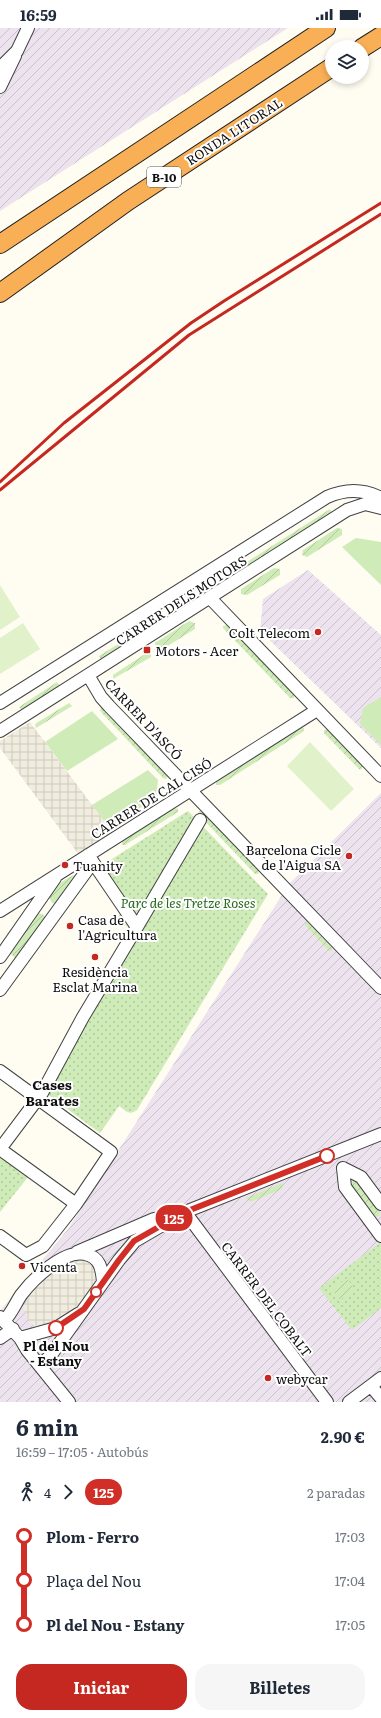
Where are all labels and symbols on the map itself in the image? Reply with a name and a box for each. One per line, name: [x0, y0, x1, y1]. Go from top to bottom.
street label: RONDA LITORAL: [182, 93, 286, 169]
road number: B-10: [147, 167, 181, 187]
street label: CARRER DELS MOTORS: [112, 550, 251, 650]
place label: Colt Telecom: [229, 623, 310, 642]
marker: Colt Telecom: [313, 627, 323, 637]
place label: Motors - Acer: [155, 641, 239, 660]
marker: Motors - Acer: [142, 645, 152, 655]
street label: CARRER D'ASCÓ: [101, 674, 187, 764]
street label: CARRER DE CAL CISÓ: [87, 753, 215, 843]
place label: Barcelona Cicle de l'Aigua SA: [246, 840, 341, 874]
marker: Barcelona Cicle de l'Aigua SA: [344, 851, 354, 861]
place label: Tuanity: [73, 856, 123, 875]
marker: Tuanity: [60, 860, 70, 870]
park label: Parc de les Tretze Roses: [121, 893, 256, 912]
place label: Casa de l'Agricultura: [78, 910, 157, 944]
marker: Casa de l'Agricultura: [65, 921, 75, 931]
marker: Residència Esclat Marina: [90, 952, 100, 962]
place label: Residència Esclat Marina: [52, 962, 138, 996]
district label: Cases Barates: [25, 1074, 79, 1110]
unlabelled marker: [319, 1148, 335, 1164]
line badge: 125: [151, 1205, 197, 1231]
street label: CARRER DEL COBALT: [217, 1237, 317, 1361]
place label: Vicenta: [30, 1257, 77, 1276]
marker: Vicenta: [17, 1261, 27, 1271]
unlabelled marker: [90, 1286, 102, 1298]
marker: Pl del Nou - Estany: [48, 1320, 64, 1336]
place label: Pl del Nou - Estany: [23, 1336, 89, 1370]
place label: webycar: [276, 1369, 329, 1388]
marker: webycar: [263, 1373, 273, 1383]

